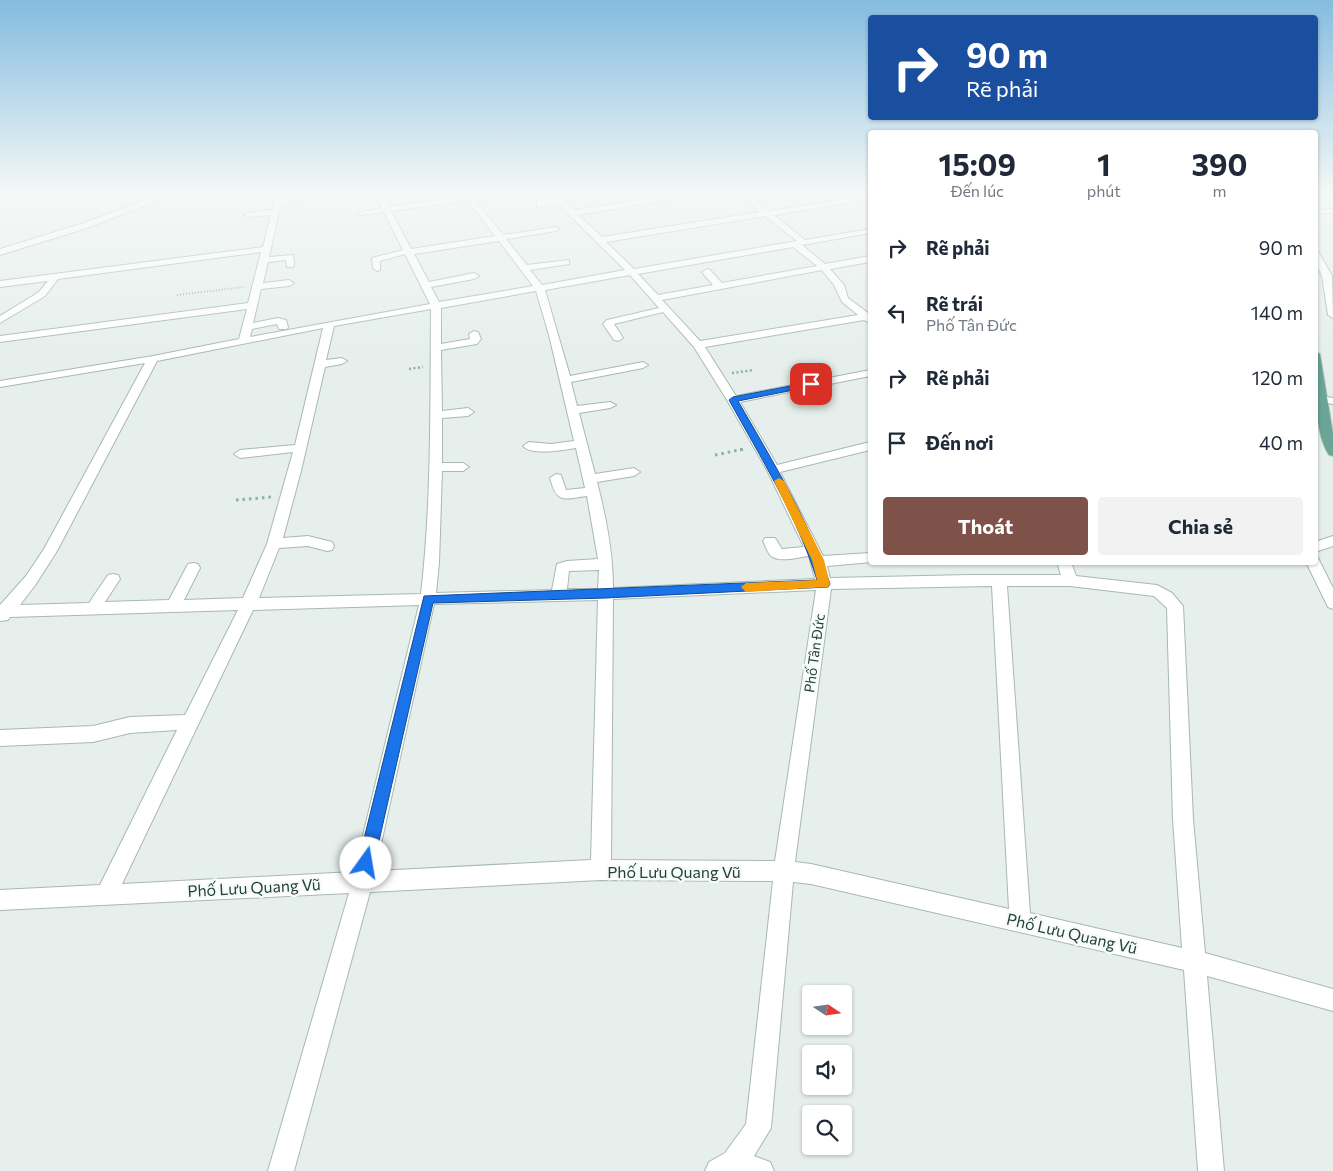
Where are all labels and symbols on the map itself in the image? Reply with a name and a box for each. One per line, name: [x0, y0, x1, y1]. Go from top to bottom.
pin: [790, 363, 832, 405]
street label: Phố Tân Đức: [800, 612, 828, 694]
position arrow: [339, 836, 391, 888]
street label: Phố Lưu Quang Vũ: [607, 862, 741, 881]
street label: Phố Lưu Quang Vũ: [187, 874, 321, 900]
street label: Phố Lưu Quang Vũ: [1005, 909, 1139, 957]
north arrow: [802, 985, 852, 1035]

